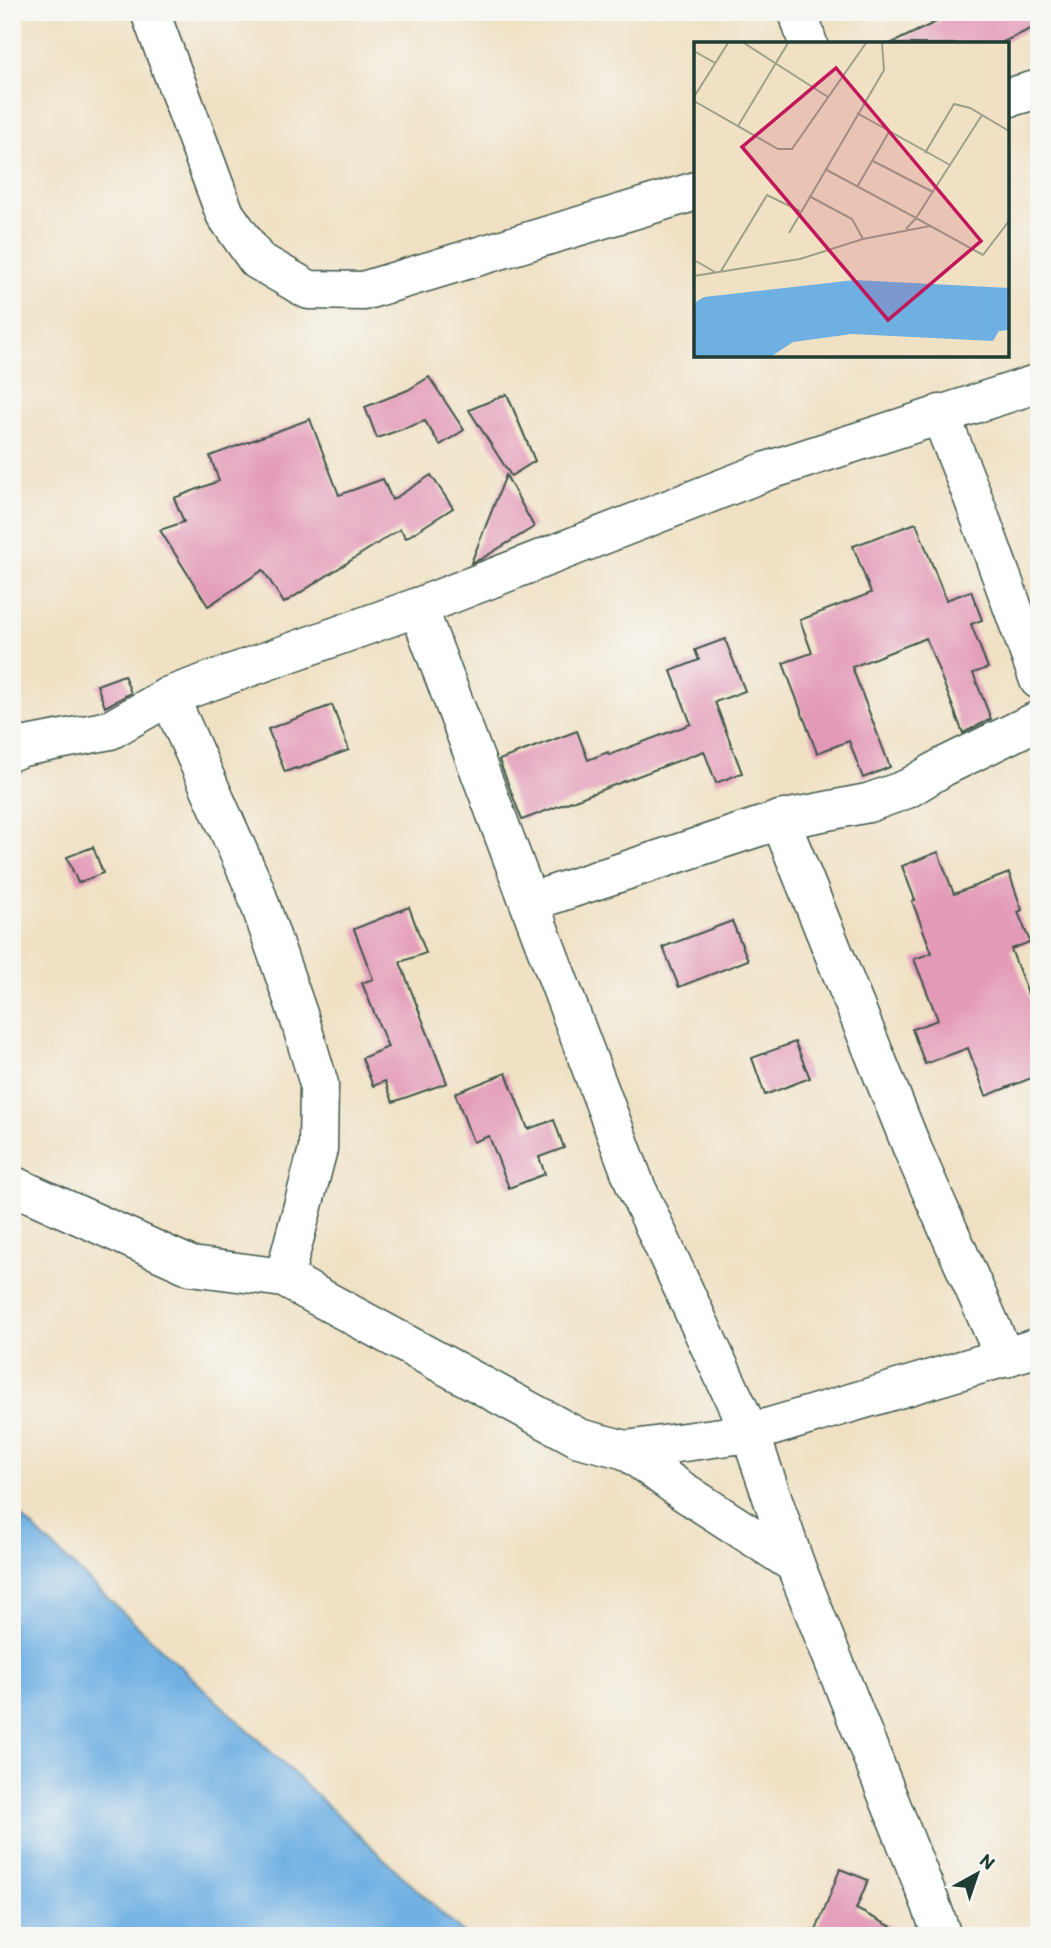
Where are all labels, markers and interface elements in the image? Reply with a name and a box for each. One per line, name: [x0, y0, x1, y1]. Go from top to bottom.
inset map: [694, 42, 1009, 357]
north arrow: [942, 1840, 1012, 1910]
text: N: [975, 1848, 1000, 1874]

